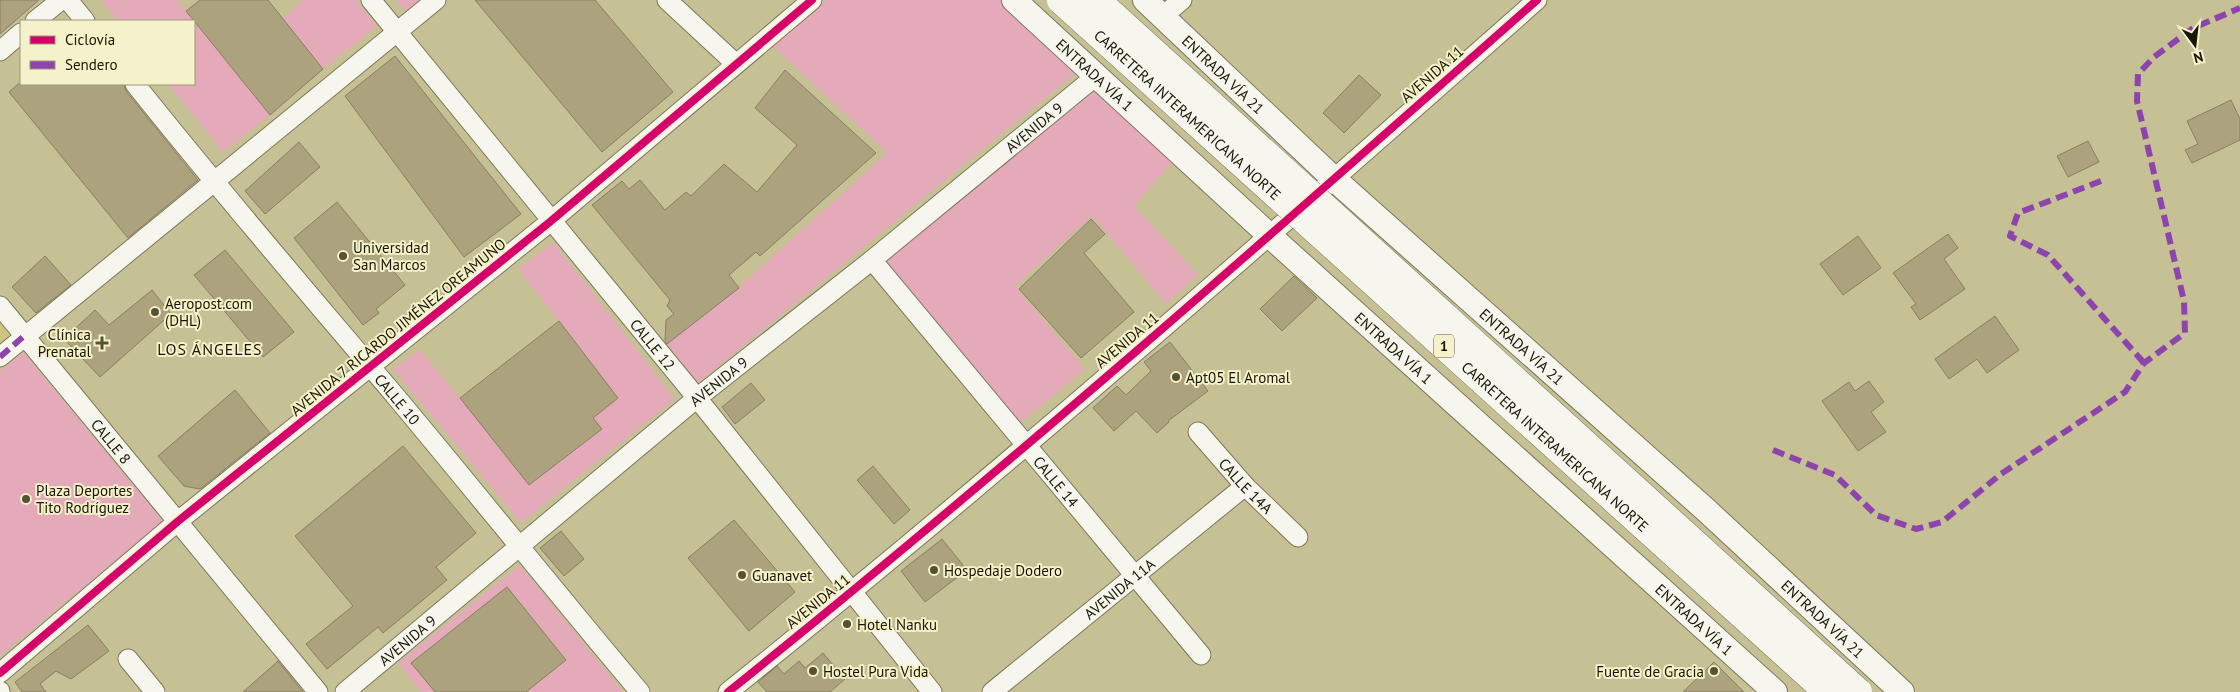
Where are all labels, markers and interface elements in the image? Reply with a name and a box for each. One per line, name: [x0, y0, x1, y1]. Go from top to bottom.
legend: [20, 20, 195, 85]
north arrow: [2170, 20, 2220, 70]
street label: CARRETERA INTERAMERICANA NORTE: [1091, 25, 1285, 204]
text: Ciclovía: [65, 30, 115, 49]
street label: ENTRADA VÍA 21: [1178, 31, 1269, 118]
street label: ENTRADA VÍA 1: [1052, 34, 1137, 115]
street label: AVENIDA 11: [1397, 42, 1467, 106]
text: N: [2192, 48, 2205, 67]
text: Sendero: [65, 55, 118, 74]
street label: AVENIDA 9: [1001, 98, 1067, 156]
street label: AVENIDA 7 RICARDO JIMÉNEZ OREAMUNO: [286, 234, 510, 420]
place label: Universidad San Marcos: [353, 238, 429, 274]
marker: Universidad San Marcos: [337, 250, 349, 262]
place label: Aeropost.com (DHL): [165, 294, 252, 330]
street label: ENTRADA VÍA 21: [1476, 304, 1568, 389]
marker: Aeropost.com (DHL): [149, 306, 161, 318]
street label: AVENIDA 11: [1091, 308, 1163, 372]
street label: ENTRADA VÍA 1: [1351, 308, 1437, 388]
street label: CALLE 12: [626, 315, 680, 374]
place label: Clínica Prenatal: [38, 325, 92, 361]
road number: 1: [1434, 334, 1454, 358]
marker: Clínica Prenatal: [95, 336, 109, 350]
district label: LOS ÁNGELES: [157, 339, 263, 359]
street label: AVENIDA 9: [685, 352, 751, 410]
street label: CARRETERA INTERAMERICANA NORTE: [1458, 357, 1653, 535]
place label: Apt05 El Aromal: [1186, 368, 1291, 387]
street label: CALLE 10: [371, 369, 425, 428]
marker: Apt05 El Aromal: [1170, 371, 1182, 383]
street label: CALLE 8: [87, 415, 135, 467]
street label: CALLE 14: [1030, 452, 1083, 511]
street label: CALLE 14A: [1215, 454, 1277, 517]
place label: Plaza Deportes Tito Rodríguez: [36, 481, 132, 517]
marker: Plaza Deportes Tito Rodríguez: [20, 493, 32, 505]
street label: AVENIDA 11A: [1080, 554, 1159, 623]
place label: Hospedaje Dodero: [944, 561, 1062, 580]
marker: Hospedaje Dodero: [928, 564, 940, 576]
place label: Guanavet: [752, 566, 812, 585]
marker: Guanavet: [736, 569, 748, 581]
street label: AVENIDA 11: [782, 569, 854, 633]
street label: ENTRADA VÍA 21: [1778, 576, 1869, 662]
street label: ENTRADA VÍA 1: [1652, 579, 1737, 659]
street label: AVENIDA 9: [375, 611, 440, 669]
place label: Hotel Nanku: [857, 615, 937, 634]
marker: Hotel Nanku: [841, 618, 853, 630]
place label: Hostel Pura Vida: [823, 662, 928, 681]
place label: Fuente de Gracia: [1596, 662, 1704, 681]
marker: Hostel Pura Vida: [807, 665, 819, 677]
marker: Fuente de Gracia: [1708, 665, 1720, 677]

